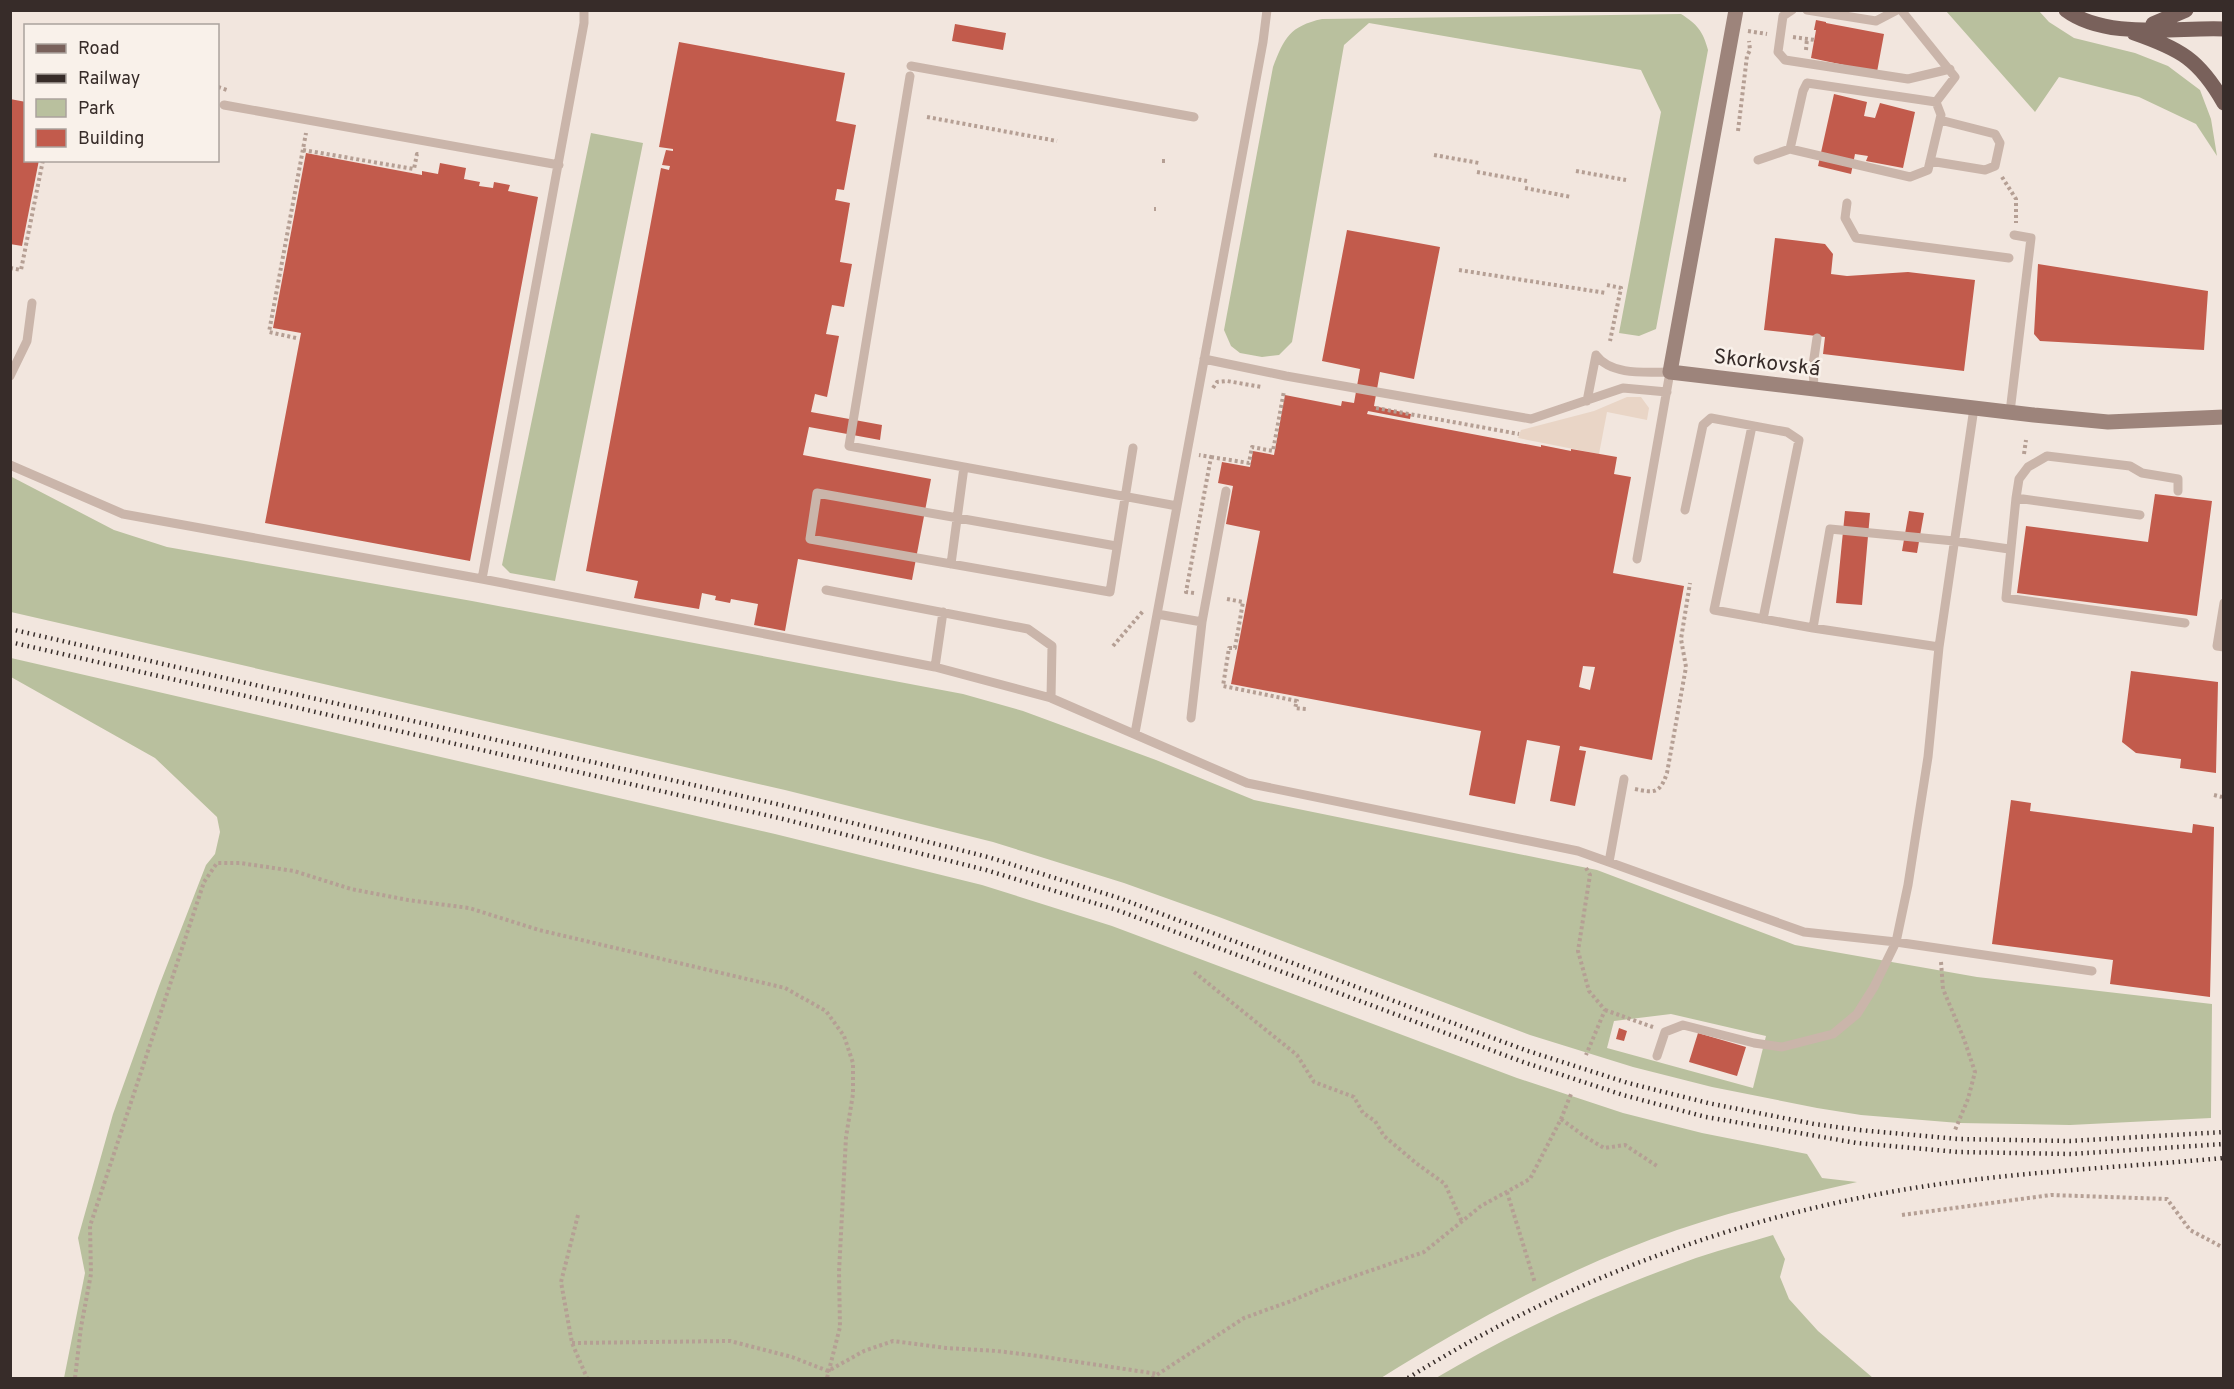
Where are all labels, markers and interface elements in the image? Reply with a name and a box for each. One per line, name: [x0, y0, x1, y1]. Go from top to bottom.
legend: [24, 24, 219, 162]
text: Road: [78, 38, 120, 61]
text: Railway: [78, 68, 140, 91]
text: Park: [78, 98, 115, 121]
text: Building: [78, 128, 144, 151]
street label: Skorkovská: [1712, 344, 1822, 383]

